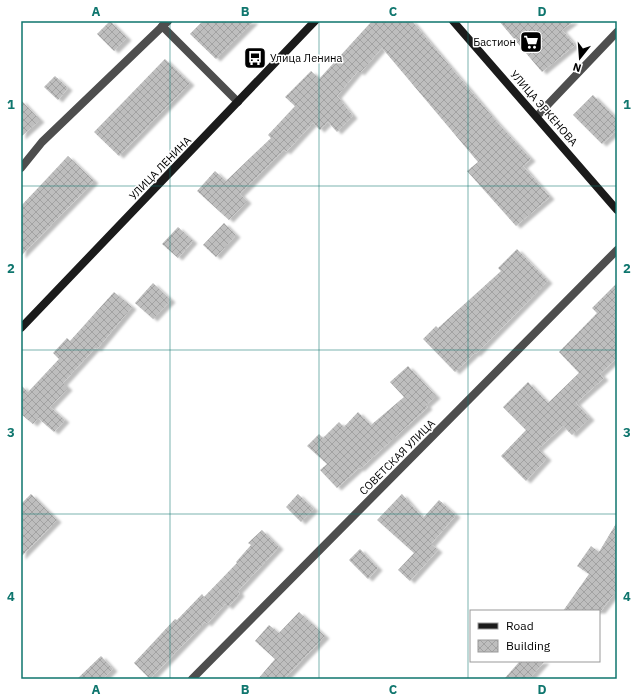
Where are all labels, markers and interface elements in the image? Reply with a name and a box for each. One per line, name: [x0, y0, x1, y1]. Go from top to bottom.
text: A: [92, 3, 101, 20]
text: B: [241, 3, 250, 20]
text: C: [389, 3, 398, 20]
text: D: [537, 3, 547, 20]
supermarket icon: Бастион: [518, 29, 544, 55]
place label: Бастион: [473, 35, 516, 49]
north arrow: [560, 38, 600, 78]
bus stop icon: Улица Ленина: [242, 45, 268, 71]
place label: Улица Ленина: [270, 51, 343, 65]
text: N: [571, 60, 583, 75]
street label: УЛИЦА ЭРКЕНОВА: [507, 67, 581, 149]
text: 1: [7, 96, 15, 113]
text: 1: [623, 96, 631, 113]
street label: УЛИЦА ЛЕНИНА: [126, 133, 194, 203]
text: 2: [7, 260, 15, 277]
text: 2: [623, 260, 631, 277]
street label: СОВЕТСКАЯ УЛИЦА: [356, 416, 438, 498]
text: 3: [7, 424, 15, 441]
text: 3: [623, 424, 631, 441]
text: 4: [7, 588, 15, 605]
text: 4: [623, 588, 631, 605]
legend: [470, 610, 600, 662]
text: Road: [506, 618, 534, 633]
text: Building: [506, 638, 551, 653]
text: A: [92, 681, 101, 698]
text: B: [241, 681, 250, 698]
text: C: [389, 681, 398, 698]
text: D: [537, 681, 547, 698]

